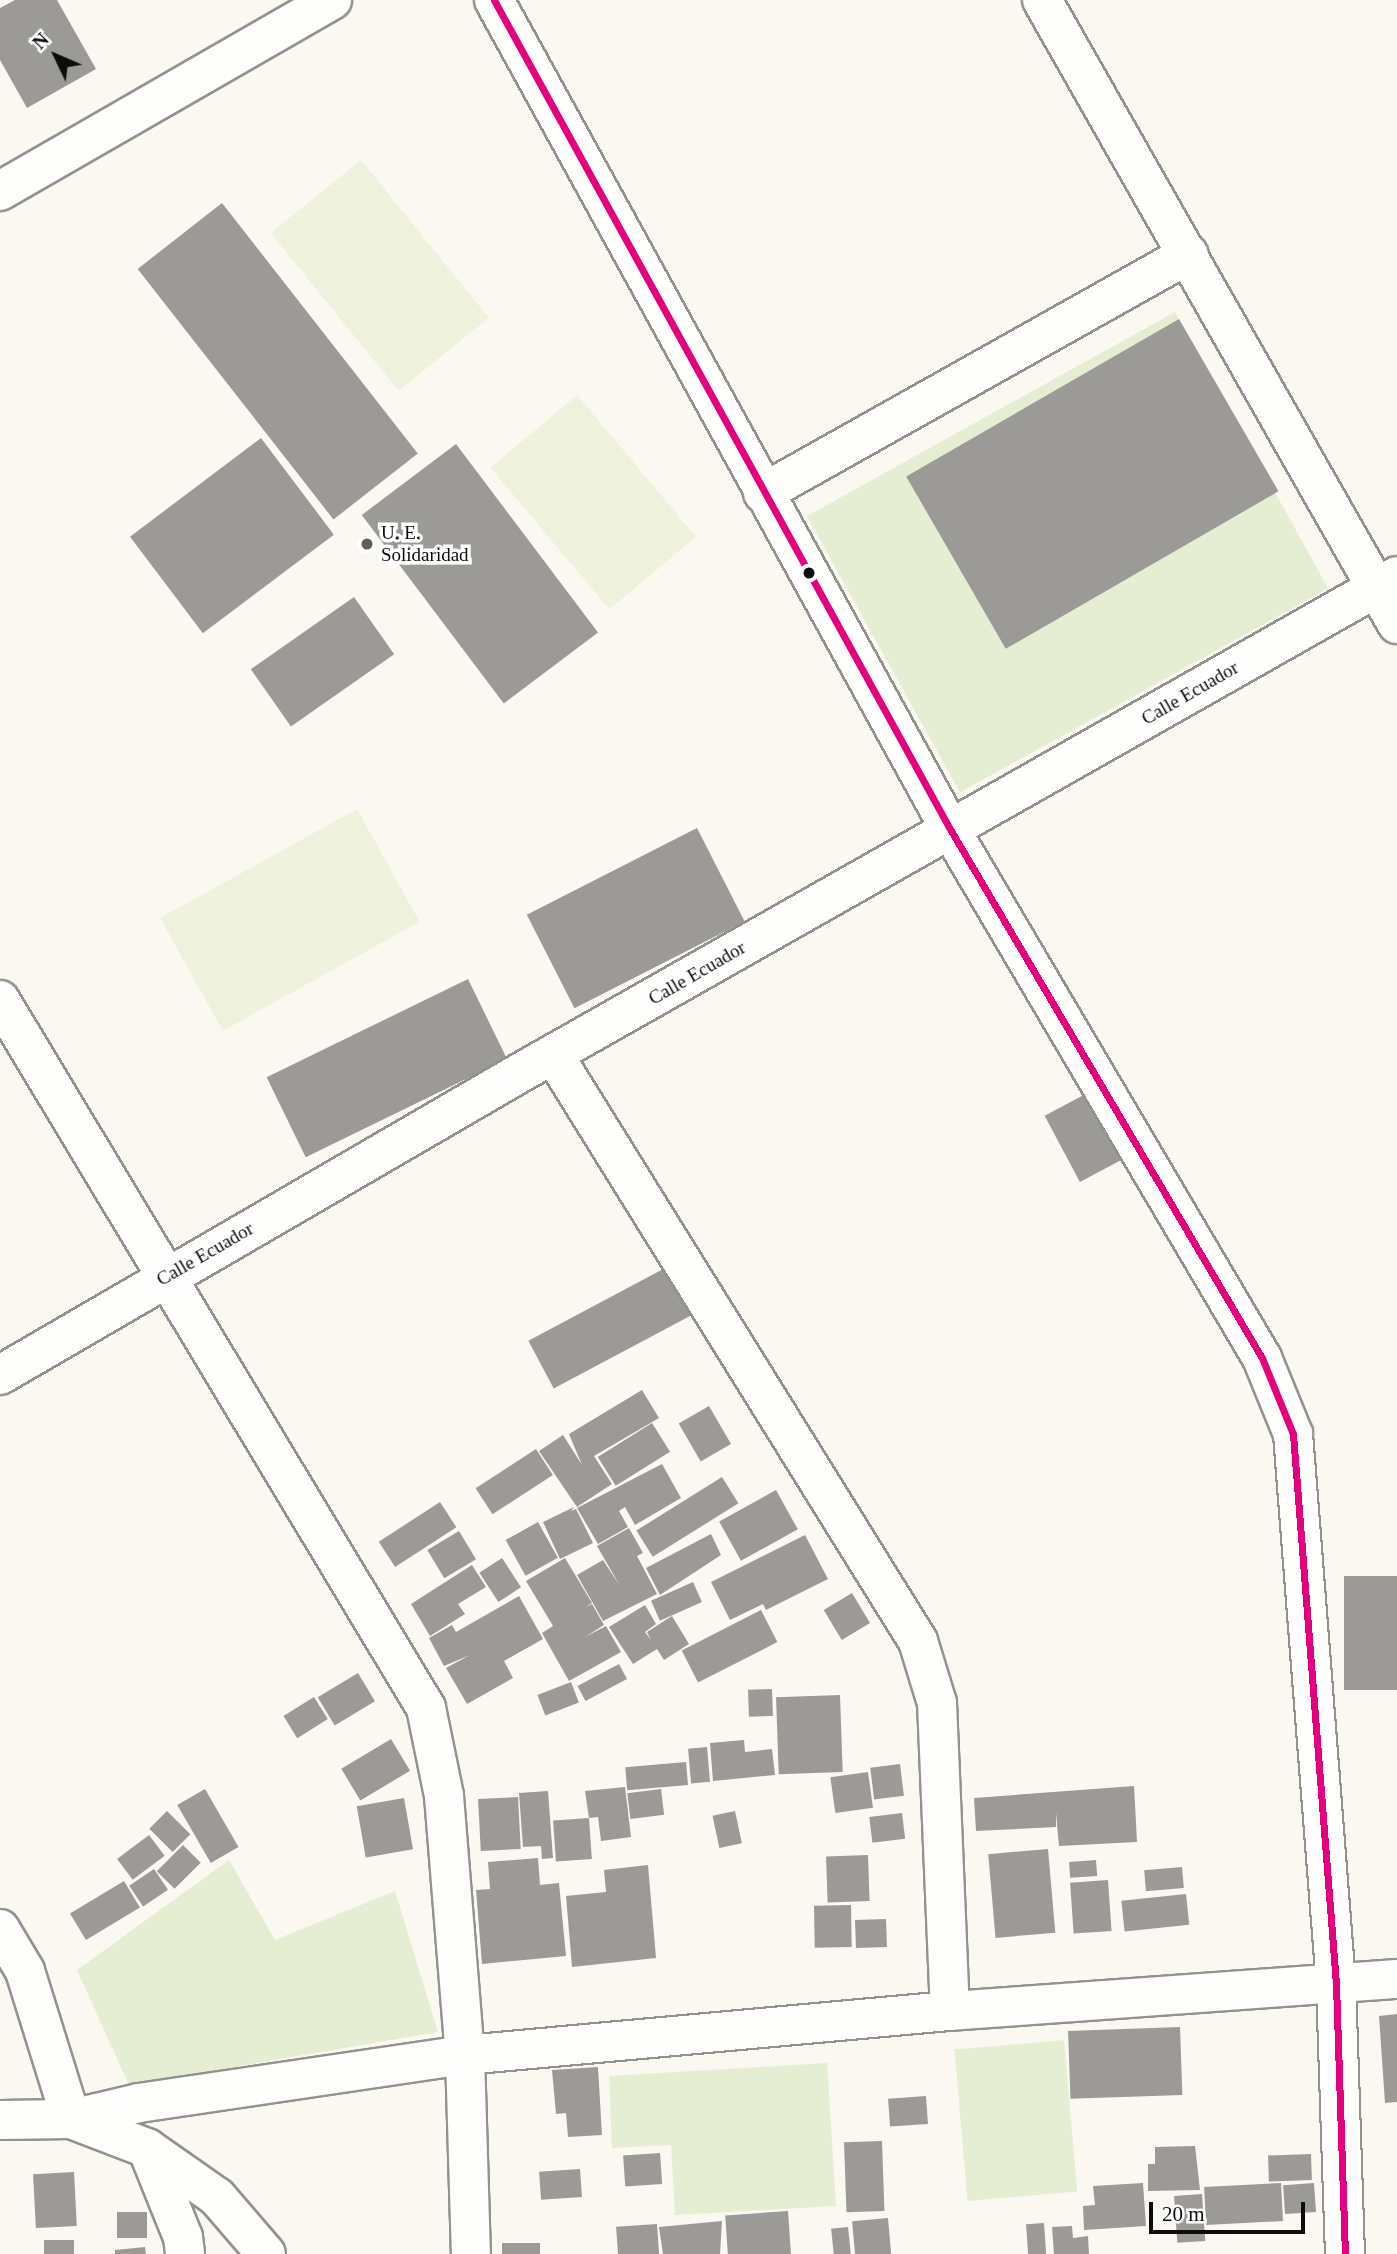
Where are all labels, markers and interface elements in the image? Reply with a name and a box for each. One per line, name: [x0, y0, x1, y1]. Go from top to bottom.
north arrow: [21, 21, 91, 91]
text: N: [28, 29, 53, 53]
place label: U. E. Solidaridad: [381, 522, 469, 566]
marker: U. E. Solidaridad: [359, 536, 375, 552]
unlabelled marker: [802, 566, 816, 580]
street label: Calle Ecuador: [1137, 656, 1243, 730]
street label: Calle Ecuador: [644, 936, 750, 1010]
street label: Calle Ecuador: [152, 1217, 258, 1291]
scale bar: [1152, 2188, 1308, 2232]
text: 20 m: [1162, 2202, 1205, 2226]

